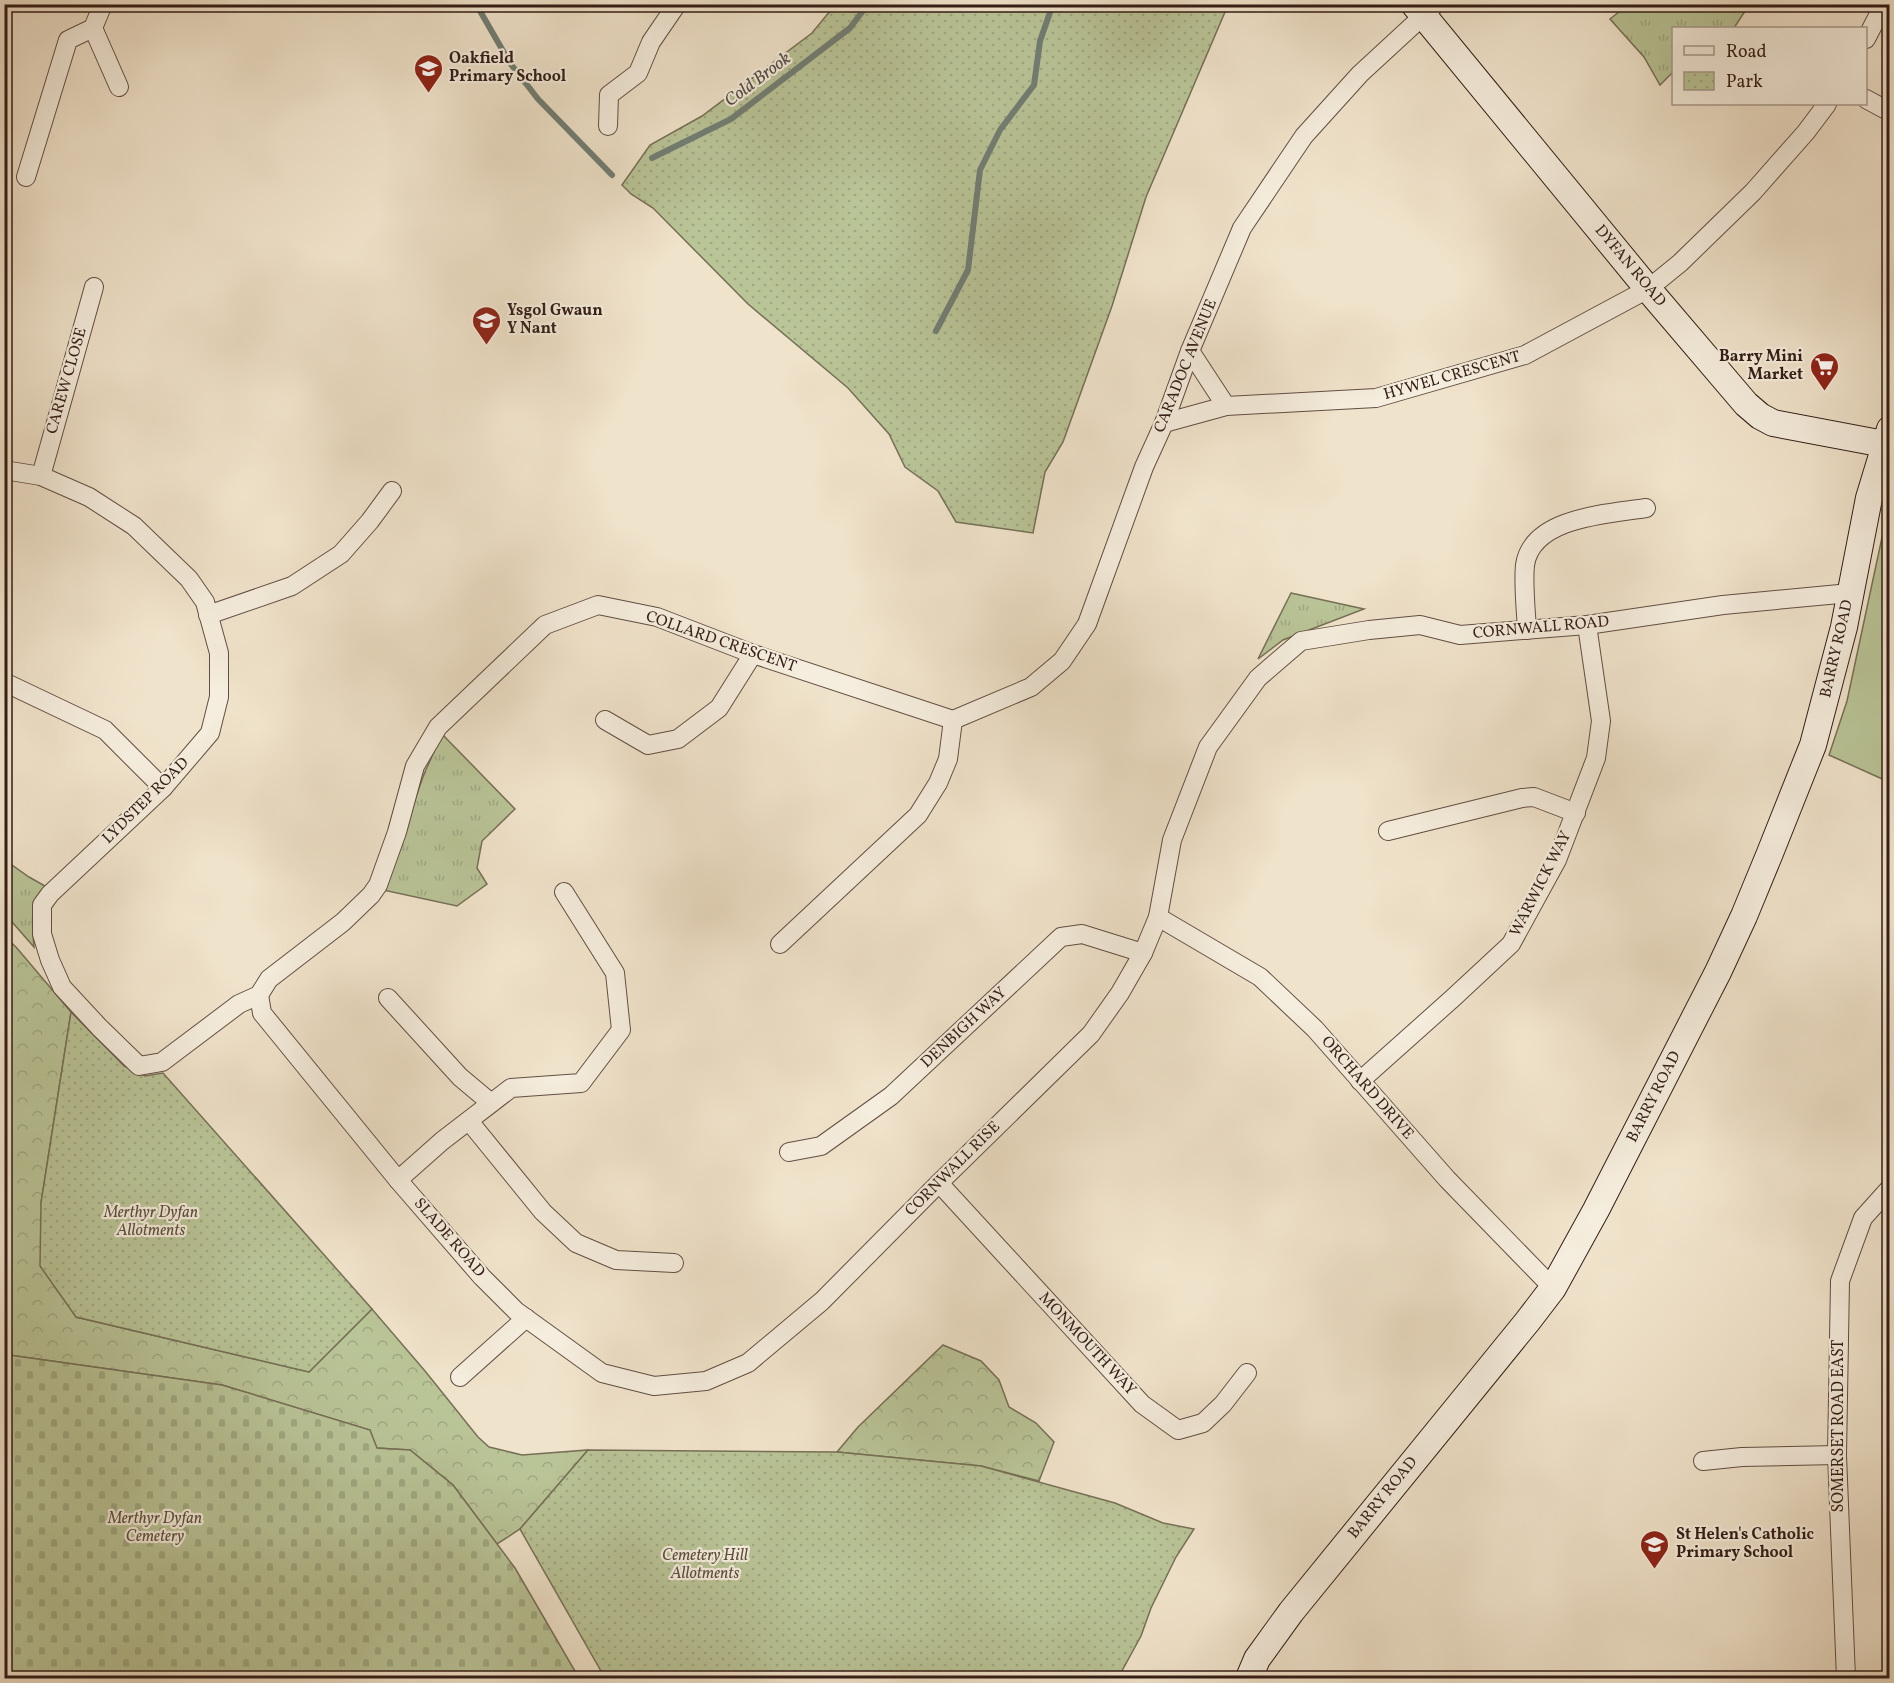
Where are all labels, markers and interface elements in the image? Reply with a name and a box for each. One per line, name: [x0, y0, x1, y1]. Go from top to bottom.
legend: [1672, 27, 1867, 105]
text: Road: [1726, 40, 1767, 65]
water label: Cold Brook: [719, 47, 797, 113]
place label: Oakfield Primary School: [449, 48, 567, 88]
school or university icon: Oakfield Primary School: [412, 52, 444, 94]
text: Park: [1726, 70, 1763, 95]
street label: DYFAN ROAD: [1589, 220, 1671, 312]
street label: CARADOC AVENUE: [1149, 296, 1223, 436]
place label: Ysgol Gwaun Y Nant: [507, 300, 603, 340]
school or university icon: Ysgol Gwaun Y Nant: [470, 304, 502, 346]
street label: CAREW CLOSE: [41, 325, 93, 437]
street label: HYWEL CRESCENT: [1381, 346, 1523, 406]
place label: Barry Mini Market: [1719, 346, 1803, 386]
supermarket icon: Barry Mini Market: [1808, 350, 1840, 392]
street label: BARRY ROAD: [1815, 598, 1859, 700]
street label: COLLARD CRESCENT: [643, 606, 799, 678]
street label: CORNWALL ROAD: [1472, 611, 1610, 645]
street label: LYDSTEP ROAD: [98, 752, 195, 849]
street label: WARWICK WAY: [1505, 827, 1577, 941]
street label: DENBIGH WAY: [916, 983, 1012, 1073]
street label: ORCHARD DRIVE: [1316, 1031, 1418, 1145]
street label: BARRY ROAD: [1622, 1047, 1687, 1147]
street label: CORNWALL RISE: [900, 1116, 1006, 1222]
street label: SLADE ROAD: [408, 1193, 490, 1283]
park label: Merthyr Dyfan Allotments: [103, 1202, 198, 1242]
street label: MONMOUTH WAY: [1033, 1287, 1141, 1401]
street label: SOMERSET ROAD EAST: [1828, 1340, 1850, 1512]
street label: BARRY ROAD: [1343, 1452, 1423, 1544]
park label: Merthyr Dyfan Cemetery: [107, 1508, 202, 1548]
place label: St Helen's Catholic Primary School: [1676, 1524, 1815, 1564]
school or university icon: St Helen's Catholic Primary School: [1639, 1528, 1671, 1570]
park label: Cemetery Hill Allotments: [662, 1545, 748, 1585]

